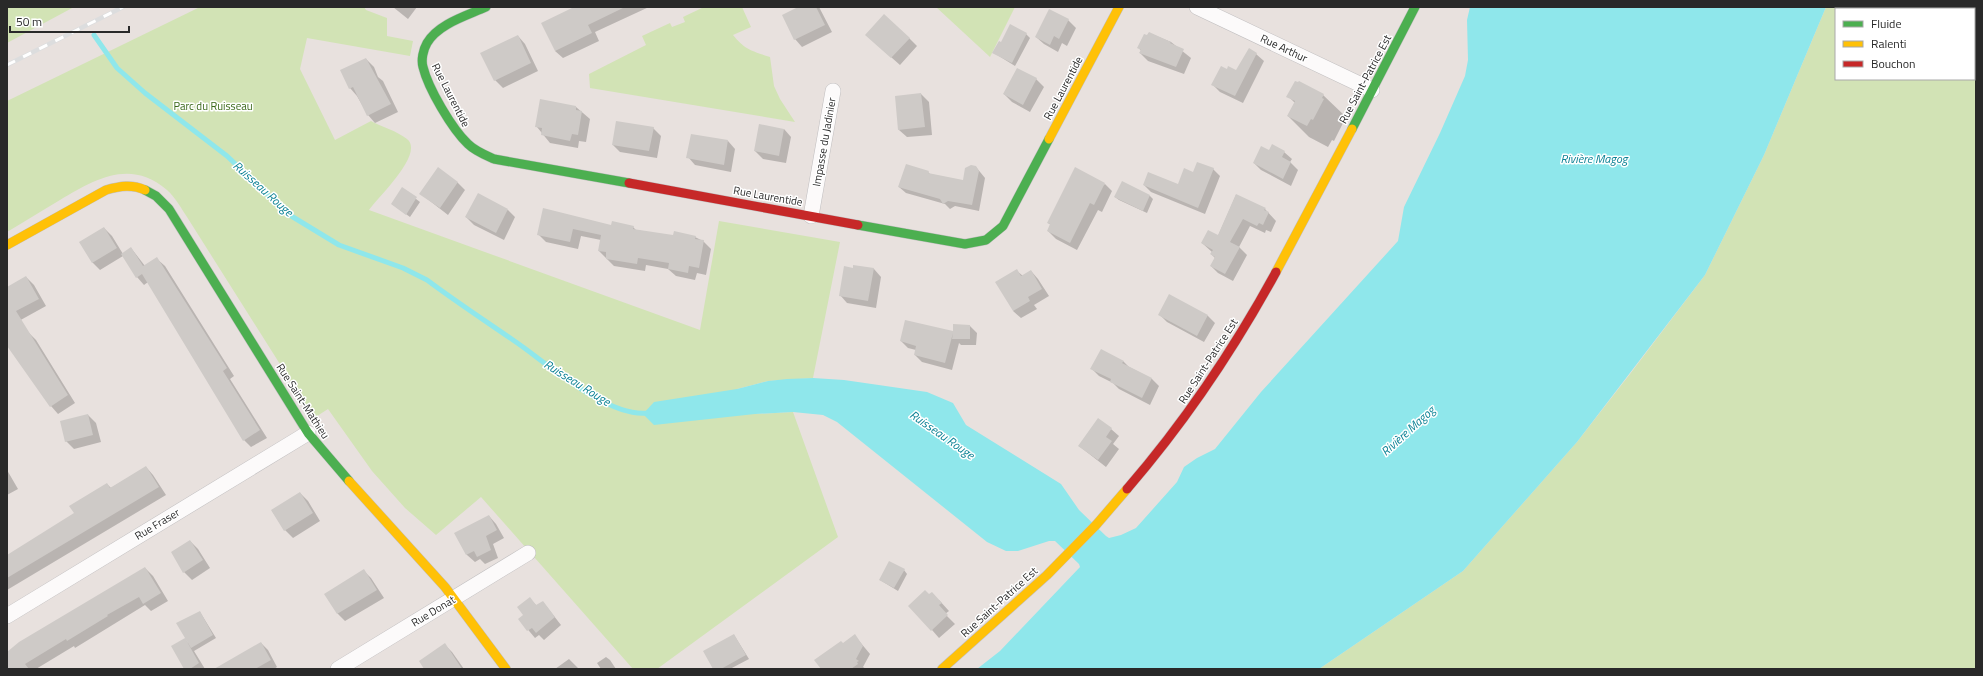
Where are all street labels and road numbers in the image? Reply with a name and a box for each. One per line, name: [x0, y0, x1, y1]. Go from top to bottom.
street label: Rue Arthur: [1258, 30, 1310, 66]
street label: Rue Saint-Patrice Est: [1335, 32, 1395, 126]
street label: Rue Laurentide: [1040, 53, 1087, 123]
street label: Rue Laurentide: [428, 60, 474, 130]
street label: Impasse du Jadinier: [808, 96, 840, 188]
street label: Rue Laurentide: [732, 182, 804, 210]
street label: Rue Saint-Patrice Est: [1174, 315, 1242, 407]
street label: Rue Saint-Mathieu: [273, 360, 334, 442]
street label: Rue Fraser: [131, 504, 183, 544]
street label: Rue Saint-Patrice Est: [957, 563, 1041, 641]
street label: Rue Donat: [408, 592, 458, 630]

